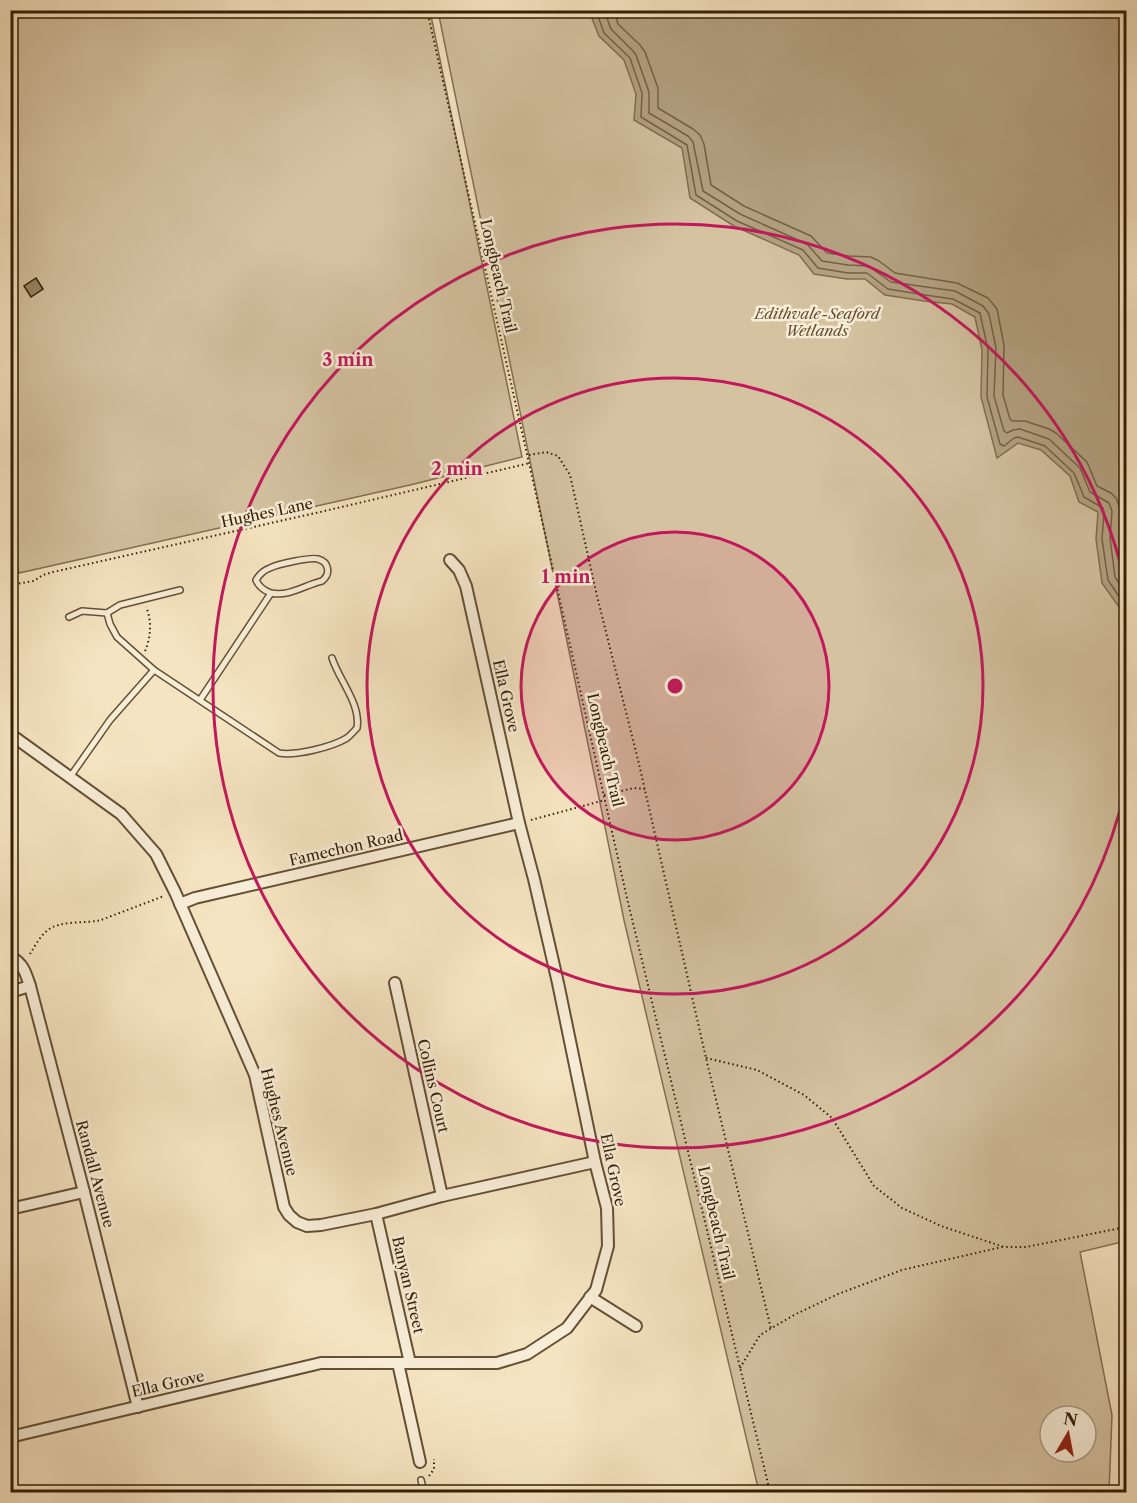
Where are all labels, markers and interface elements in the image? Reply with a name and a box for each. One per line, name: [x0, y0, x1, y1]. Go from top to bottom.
street label: Longbeach Trail: [476, 217, 521, 335]
park label: Edithvale-Seaford Wetlands: [753, 304, 882, 340]
text: 3 min: [322, 349, 374, 371]
text: 2 min: [431, 458, 484, 480]
street label: Hughes Lane: [219, 493, 315, 532]
text: 1 min: [541, 566, 591, 588]
street label: Ella Grove: [489, 658, 524, 734]
centre of rings: [665, 676, 685, 696]
street label: Longbeach Trail: [583, 691, 628, 809]
street label: Famechon Road: [287, 825, 405, 870]
street label: Collins Court: [413, 1037, 454, 1135]
street label: Hughes Avenue: [257, 1066, 302, 1178]
street label: Randall Avenue: [72, 1118, 119, 1230]
street label: Ella Grove: [596, 1132, 630, 1208]
street label: Longbeach Trail: [694, 1164, 739, 1282]
street label: Banyan Street: [388, 1234, 429, 1336]
street label: Ella Grove: [130, 1366, 206, 1401]
north arrow: [1038, 1404, 1098, 1464]
text: N: [1062, 1408, 1079, 1430]

